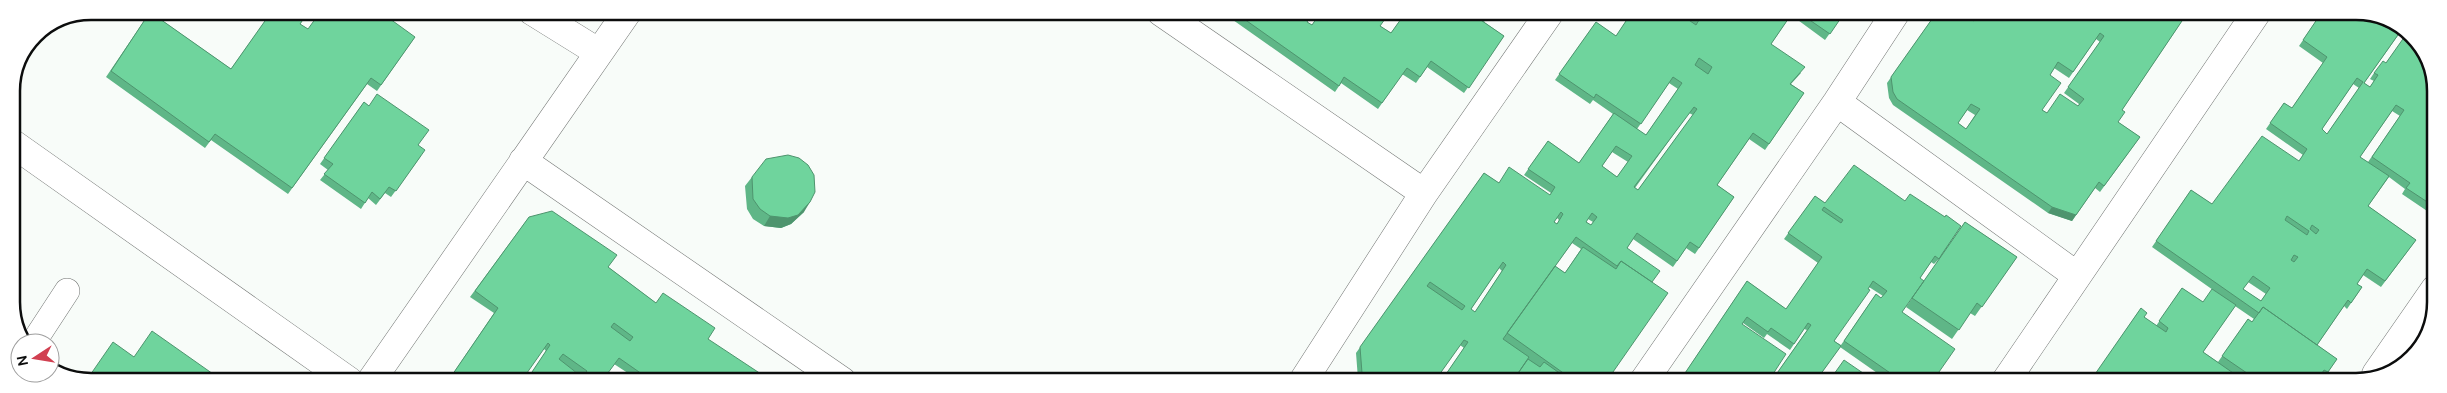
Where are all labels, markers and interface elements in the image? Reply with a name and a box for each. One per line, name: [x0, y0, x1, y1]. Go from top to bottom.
north arrow: [10, 333, 60, 383]
text: N: [12, 354, 32, 368]

